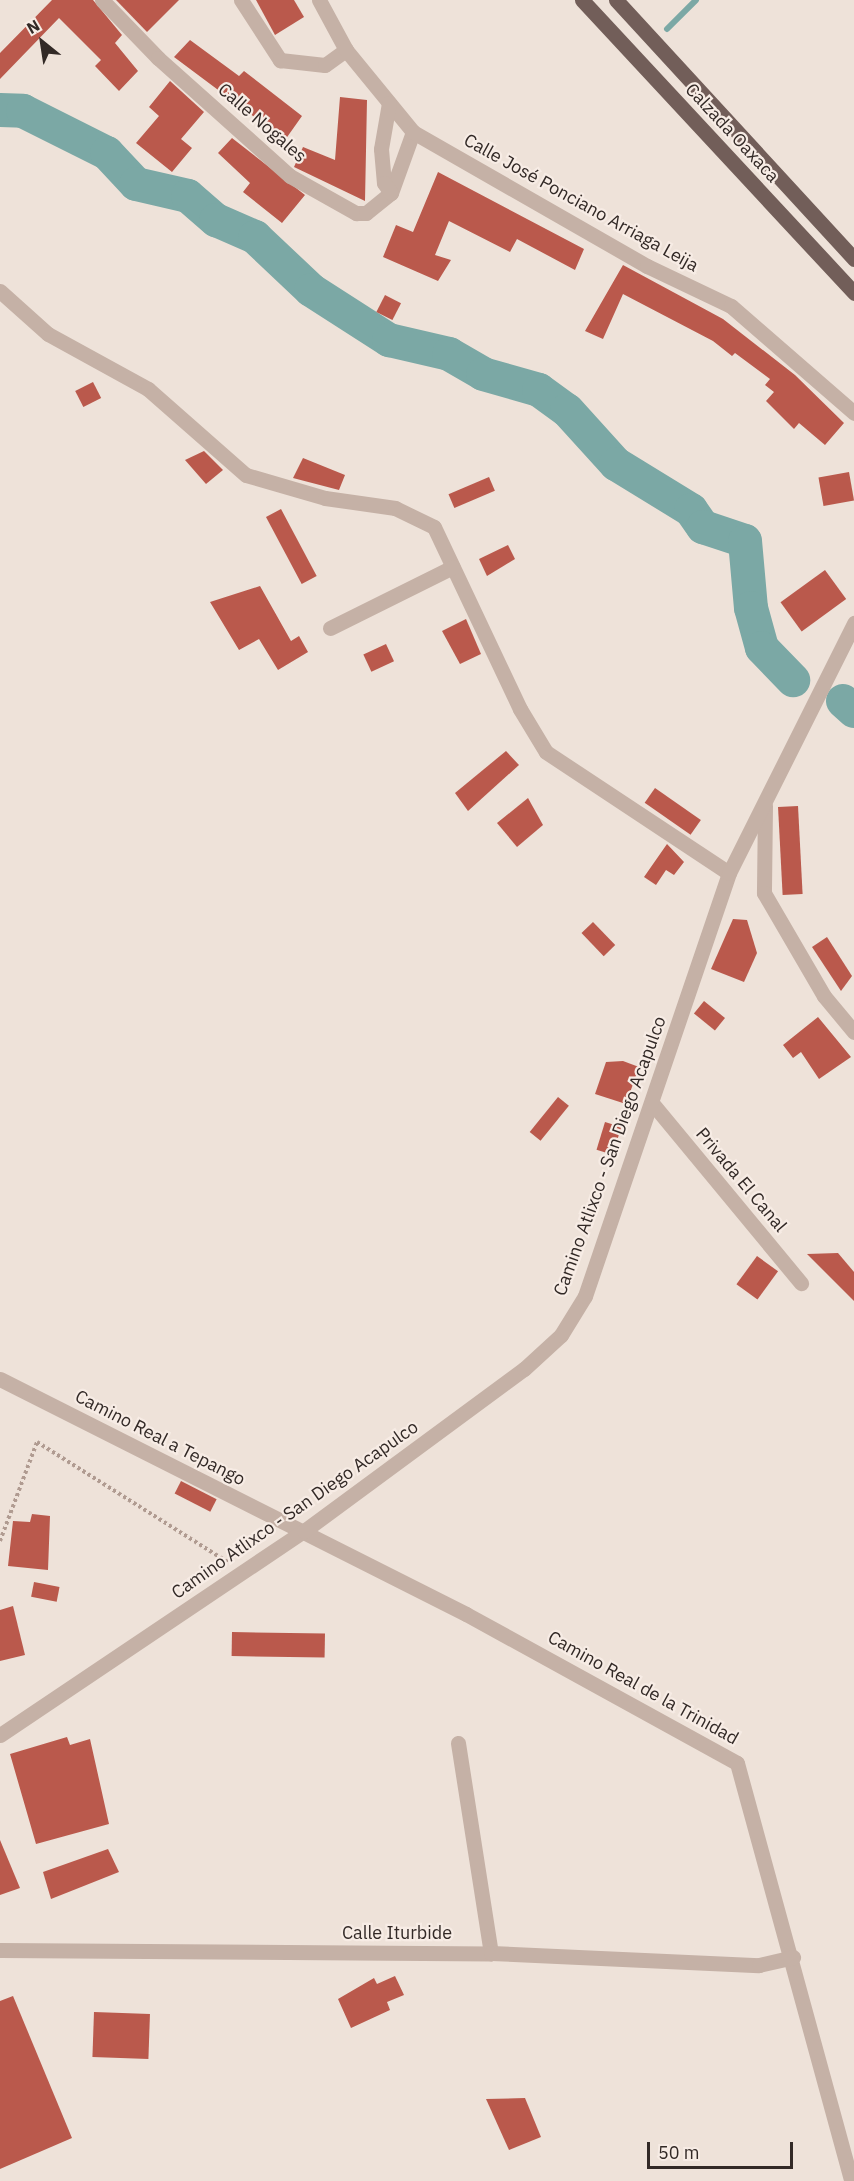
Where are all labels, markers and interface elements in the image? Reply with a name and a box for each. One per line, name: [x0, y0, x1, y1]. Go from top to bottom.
north arrow: [12, 12, 72, 72]
text: N: [23, 15, 43, 38]
street label: Calle Nogales: [213, 79, 311, 167]
street label: Calzada Oaxaca: [681, 79, 783, 187]
street label: Calle José Ponciano Arriaga Leija: [460, 129, 702, 277]
street label: Camino Atlixco - San Diego Acapulco: [549, 1013, 671, 1299]
street label: Privada El Canal: [691, 1123, 791, 1237]
street label: Camino Real a Tepango: [71, 1386, 249, 1490]
street label: Camino Atlixco - San Diego Acapulco: [168, 1416, 422, 1604]
street label: Camino Real de la Trinidad: [544, 1627, 742, 1749]
street label: Calle Iturbide: [342, 1922, 452, 1944]
scale bar: [650, 2130, 796, 2168]
text: 50 m: [658, 2141, 700, 2164]

